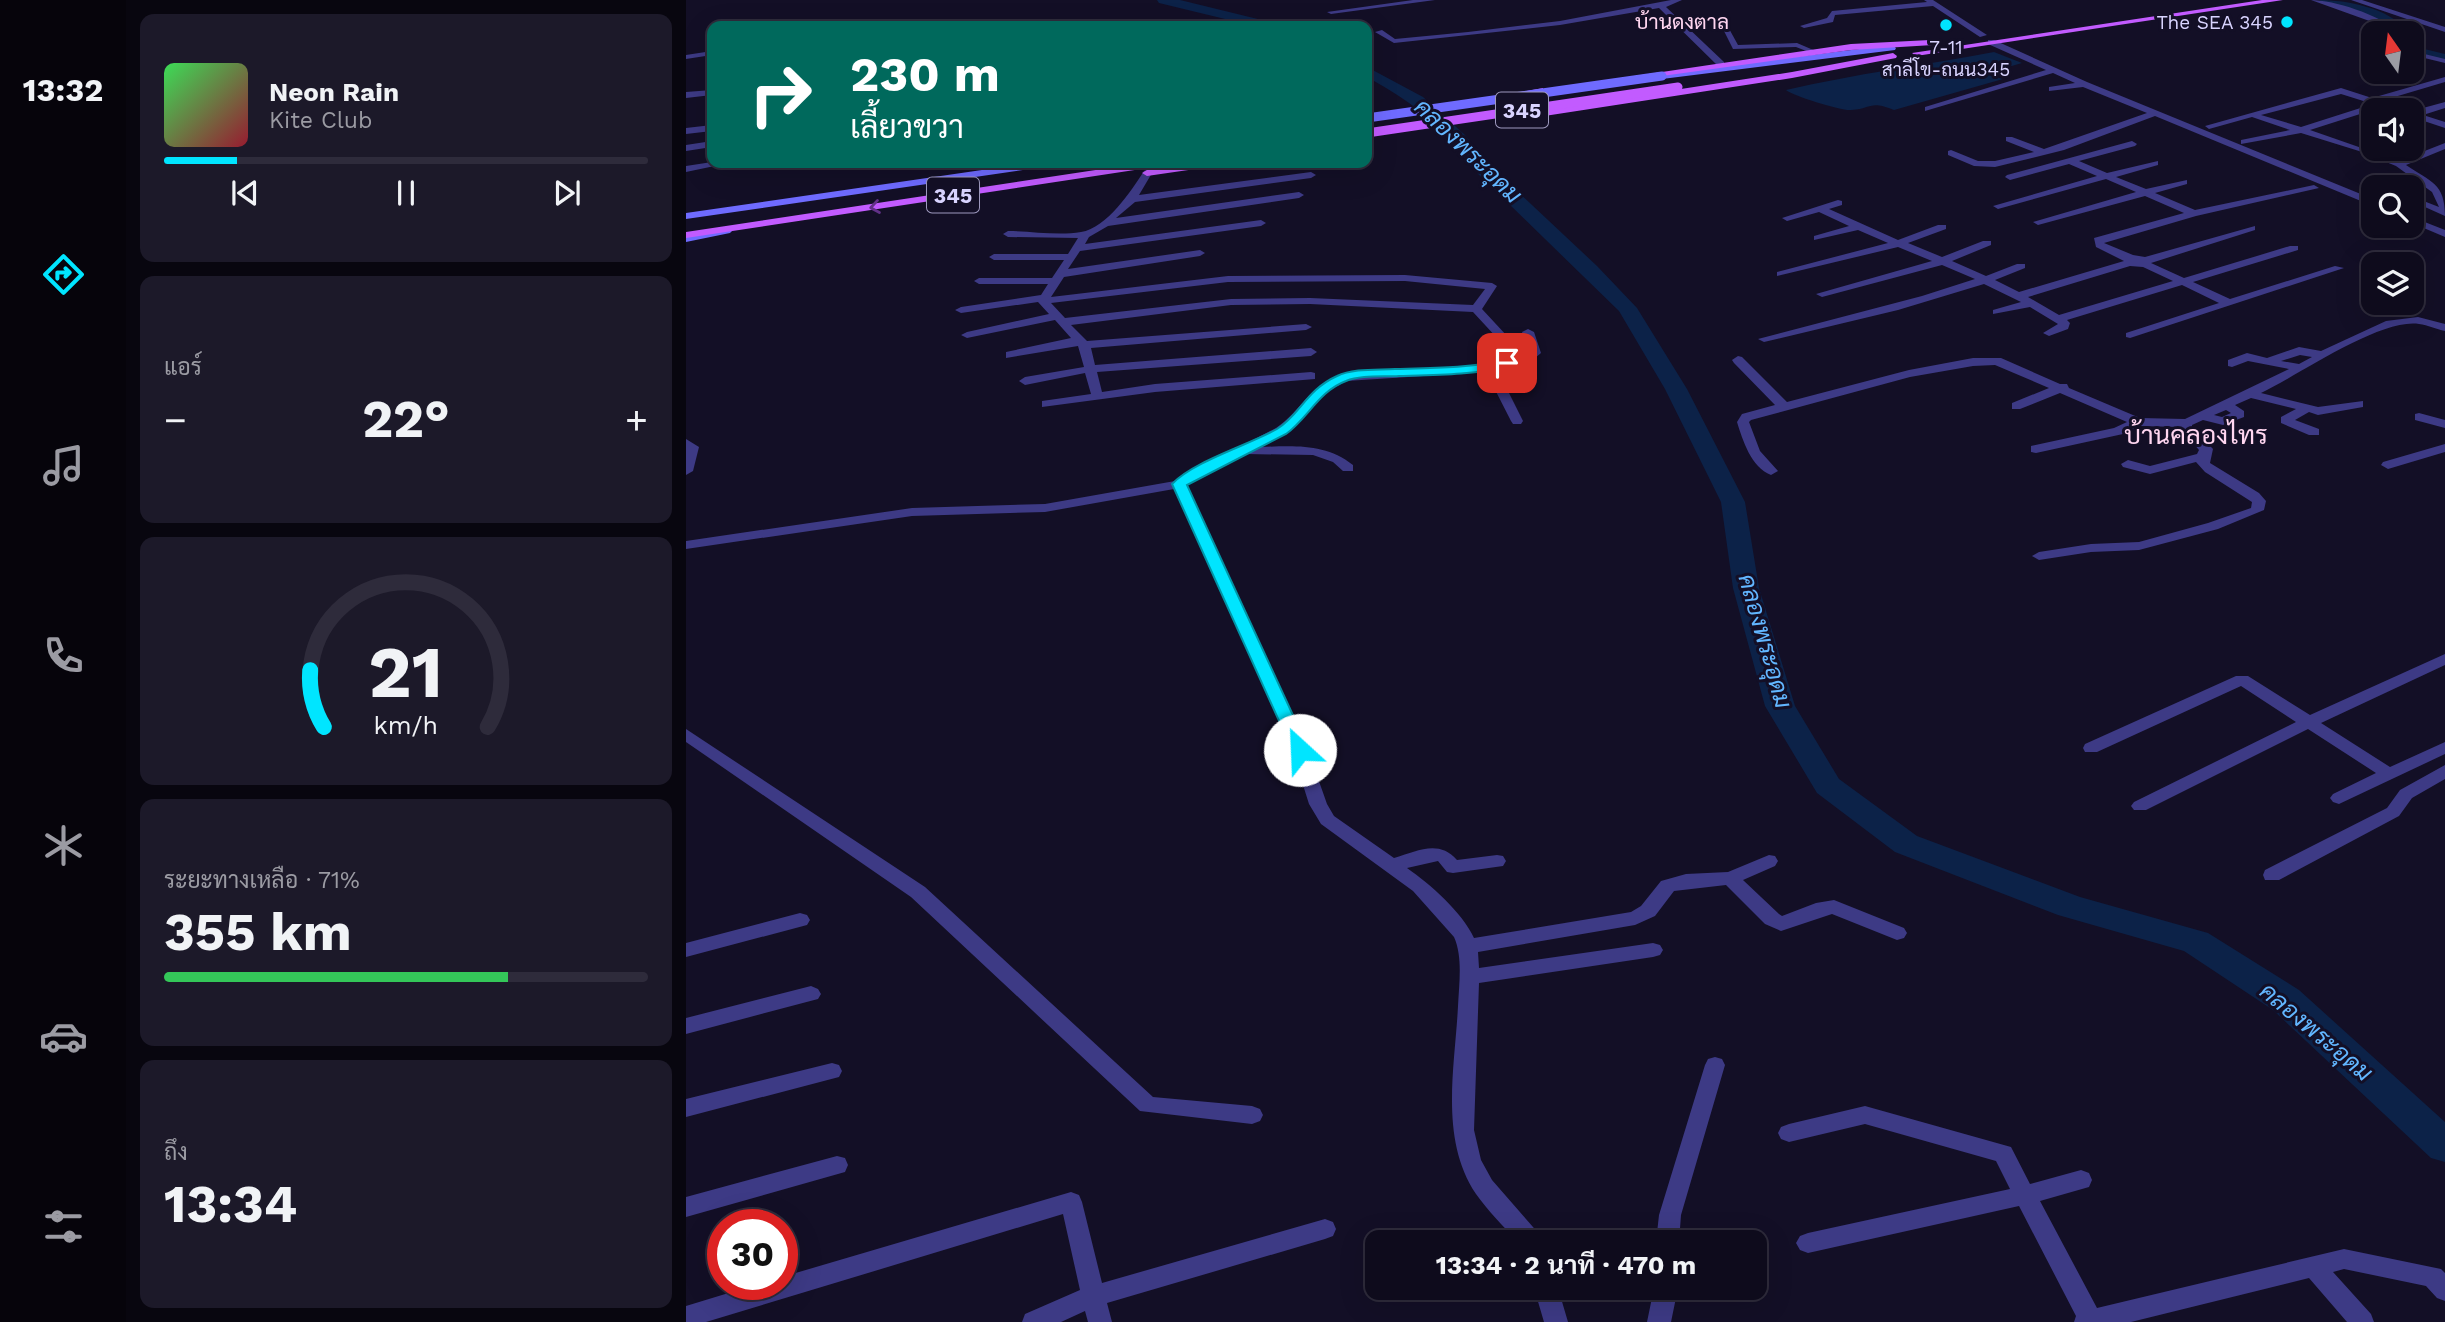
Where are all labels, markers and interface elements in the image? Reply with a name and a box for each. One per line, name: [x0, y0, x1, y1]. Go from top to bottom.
district label: บ้านดงตาล: [1635, 9, 1729, 34]
place label: The SEA 345: [2156, 11, 2273, 34]
marker: The SEA 345: [2279, 14, 2295, 30]
marker: 7-11 สาลีโข-ถนน345: [1938, 17, 1954, 33]
north arrow: [2361, 21, 2424, 84]
map controls: [2361, 21, 2424, 315]
place label: 7-11 สาลีโข-ถนน345: [1882, 36, 2010, 81]
text: 230 m: [850, 45, 1000, 103]
icon: right: [735, 49, 826, 140]
text: 13:32: [23, 71, 103, 109]
text: Neon Rain: [269, 77, 399, 107]
road number: 345: [1496, 92, 1548, 128]
water label: คลองพระอุดม: [1407, 93, 1528, 211]
button: sound: [2361, 98, 2424, 161]
text: Kite Club: [269, 107, 372, 134]
text: เลี้ยวขวา: [850, 108, 964, 146]
icon: previous: [226, 174, 264, 212]
icon: pause: [387, 174, 425, 212]
icon: next: [548, 174, 586, 212]
button: search: [2361, 175, 2424, 238]
road number: 345: [927, 178, 979, 212]
one-way arrow: [869, 199, 881, 214]
icon: directions: [39, 250, 88, 299]
button: layers: [2361, 252, 2424, 315]
pin: [1477, 333, 1537, 393]
icon: arrive: [1488, 344, 1526, 382]
text: แอร์: [164, 354, 202, 381]
text: 22°: [362, 389, 450, 450]
text: −: [164, 398, 187, 442]
text: +: [625, 398, 648, 442]
district label: บ้านคลองไทร: [2124, 419, 2268, 450]
icon: music: [39, 441, 88, 490]
water label: คลองพระอุดม: [1731, 571, 1798, 712]
text: 21: [369, 629, 443, 715]
icon: phone: [39, 631, 88, 680]
text: km/h: [374, 711, 438, 740]
position arrow: [1263, 713, 1337, 787]
icon: climate: [39, 821, 88, 870]
text: ระยะทางเหลือ · 71%: [164, 867, 360, 894]
text: 355 km: [164, 902, 352, 963]
water label: คลองพระอุดม: [2253, 977, 2378, 1089]
icon: car: [39, 1012, 88, 1061]
text: ถึง: [164, 1139, 188, 1166]
text: 13:34: [164, 1174, 297, 1235]
icon: filters: [39, 1202, 88, 1251]
speed limit sign: 30: [707, 1209, 798, 1300]
text: 13:34 · 2 นาที · 470 m: [1436, 1250, 1696, 1280]

